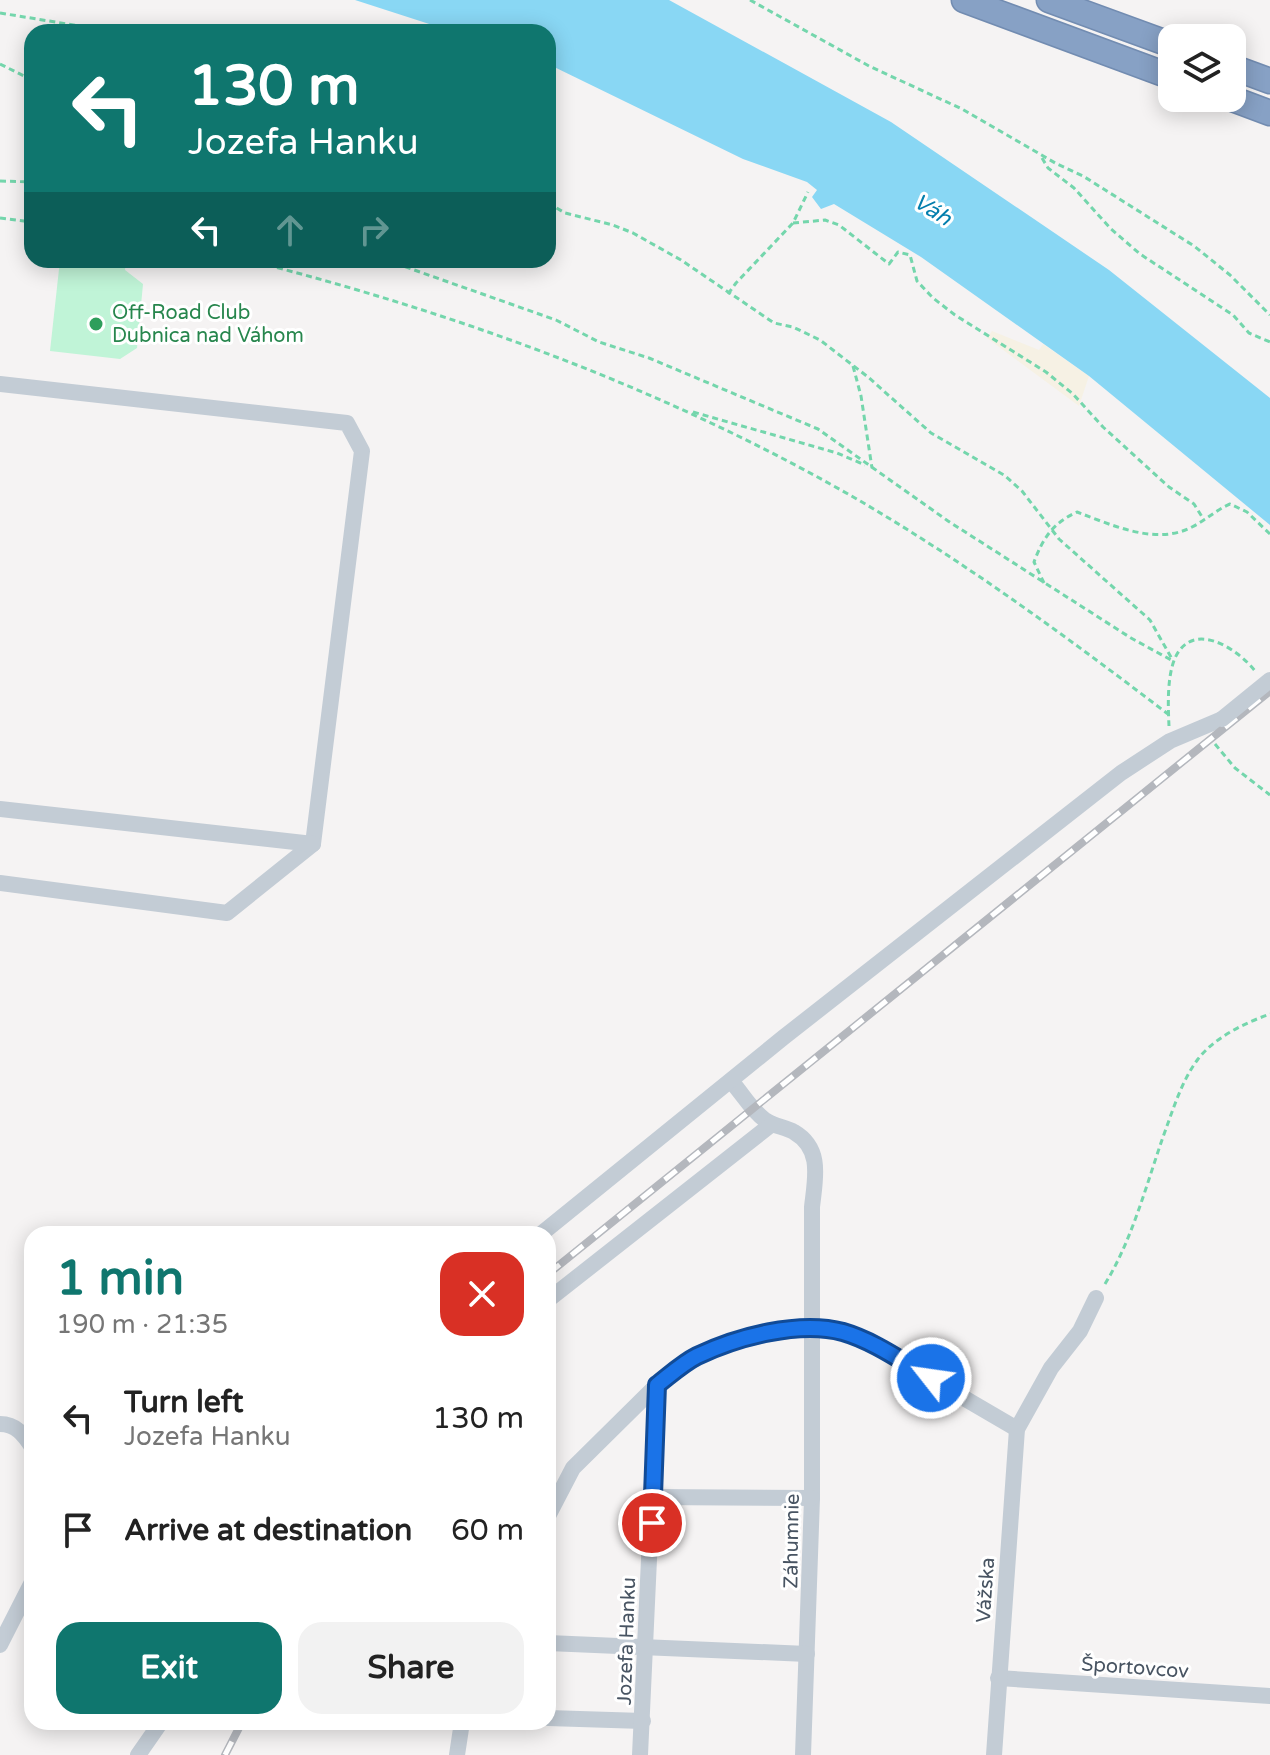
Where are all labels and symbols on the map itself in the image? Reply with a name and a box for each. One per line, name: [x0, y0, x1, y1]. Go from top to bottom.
water label: Váh: [909, 188, 957, 232]
place label: Off-Road Club Dubnica nad Váhom: [112, 301, 304, 348]
marker: Off-Road Club Dubnica nad Váhom: [87, 315, 105, 333]
position arrow: [889, 1336, 973, 1420]
pin: [618, 1489, 686, 1557]
street label: Záhumnie: [779, 1493, 805, 1589]
street label: Vážska: [972, 1557, 1000, 1624]
street label: Jozefa Hanku: [613, 1577, 641, 1705]
street label: Športovcov: [1080, 1651, 1190, 1684]

